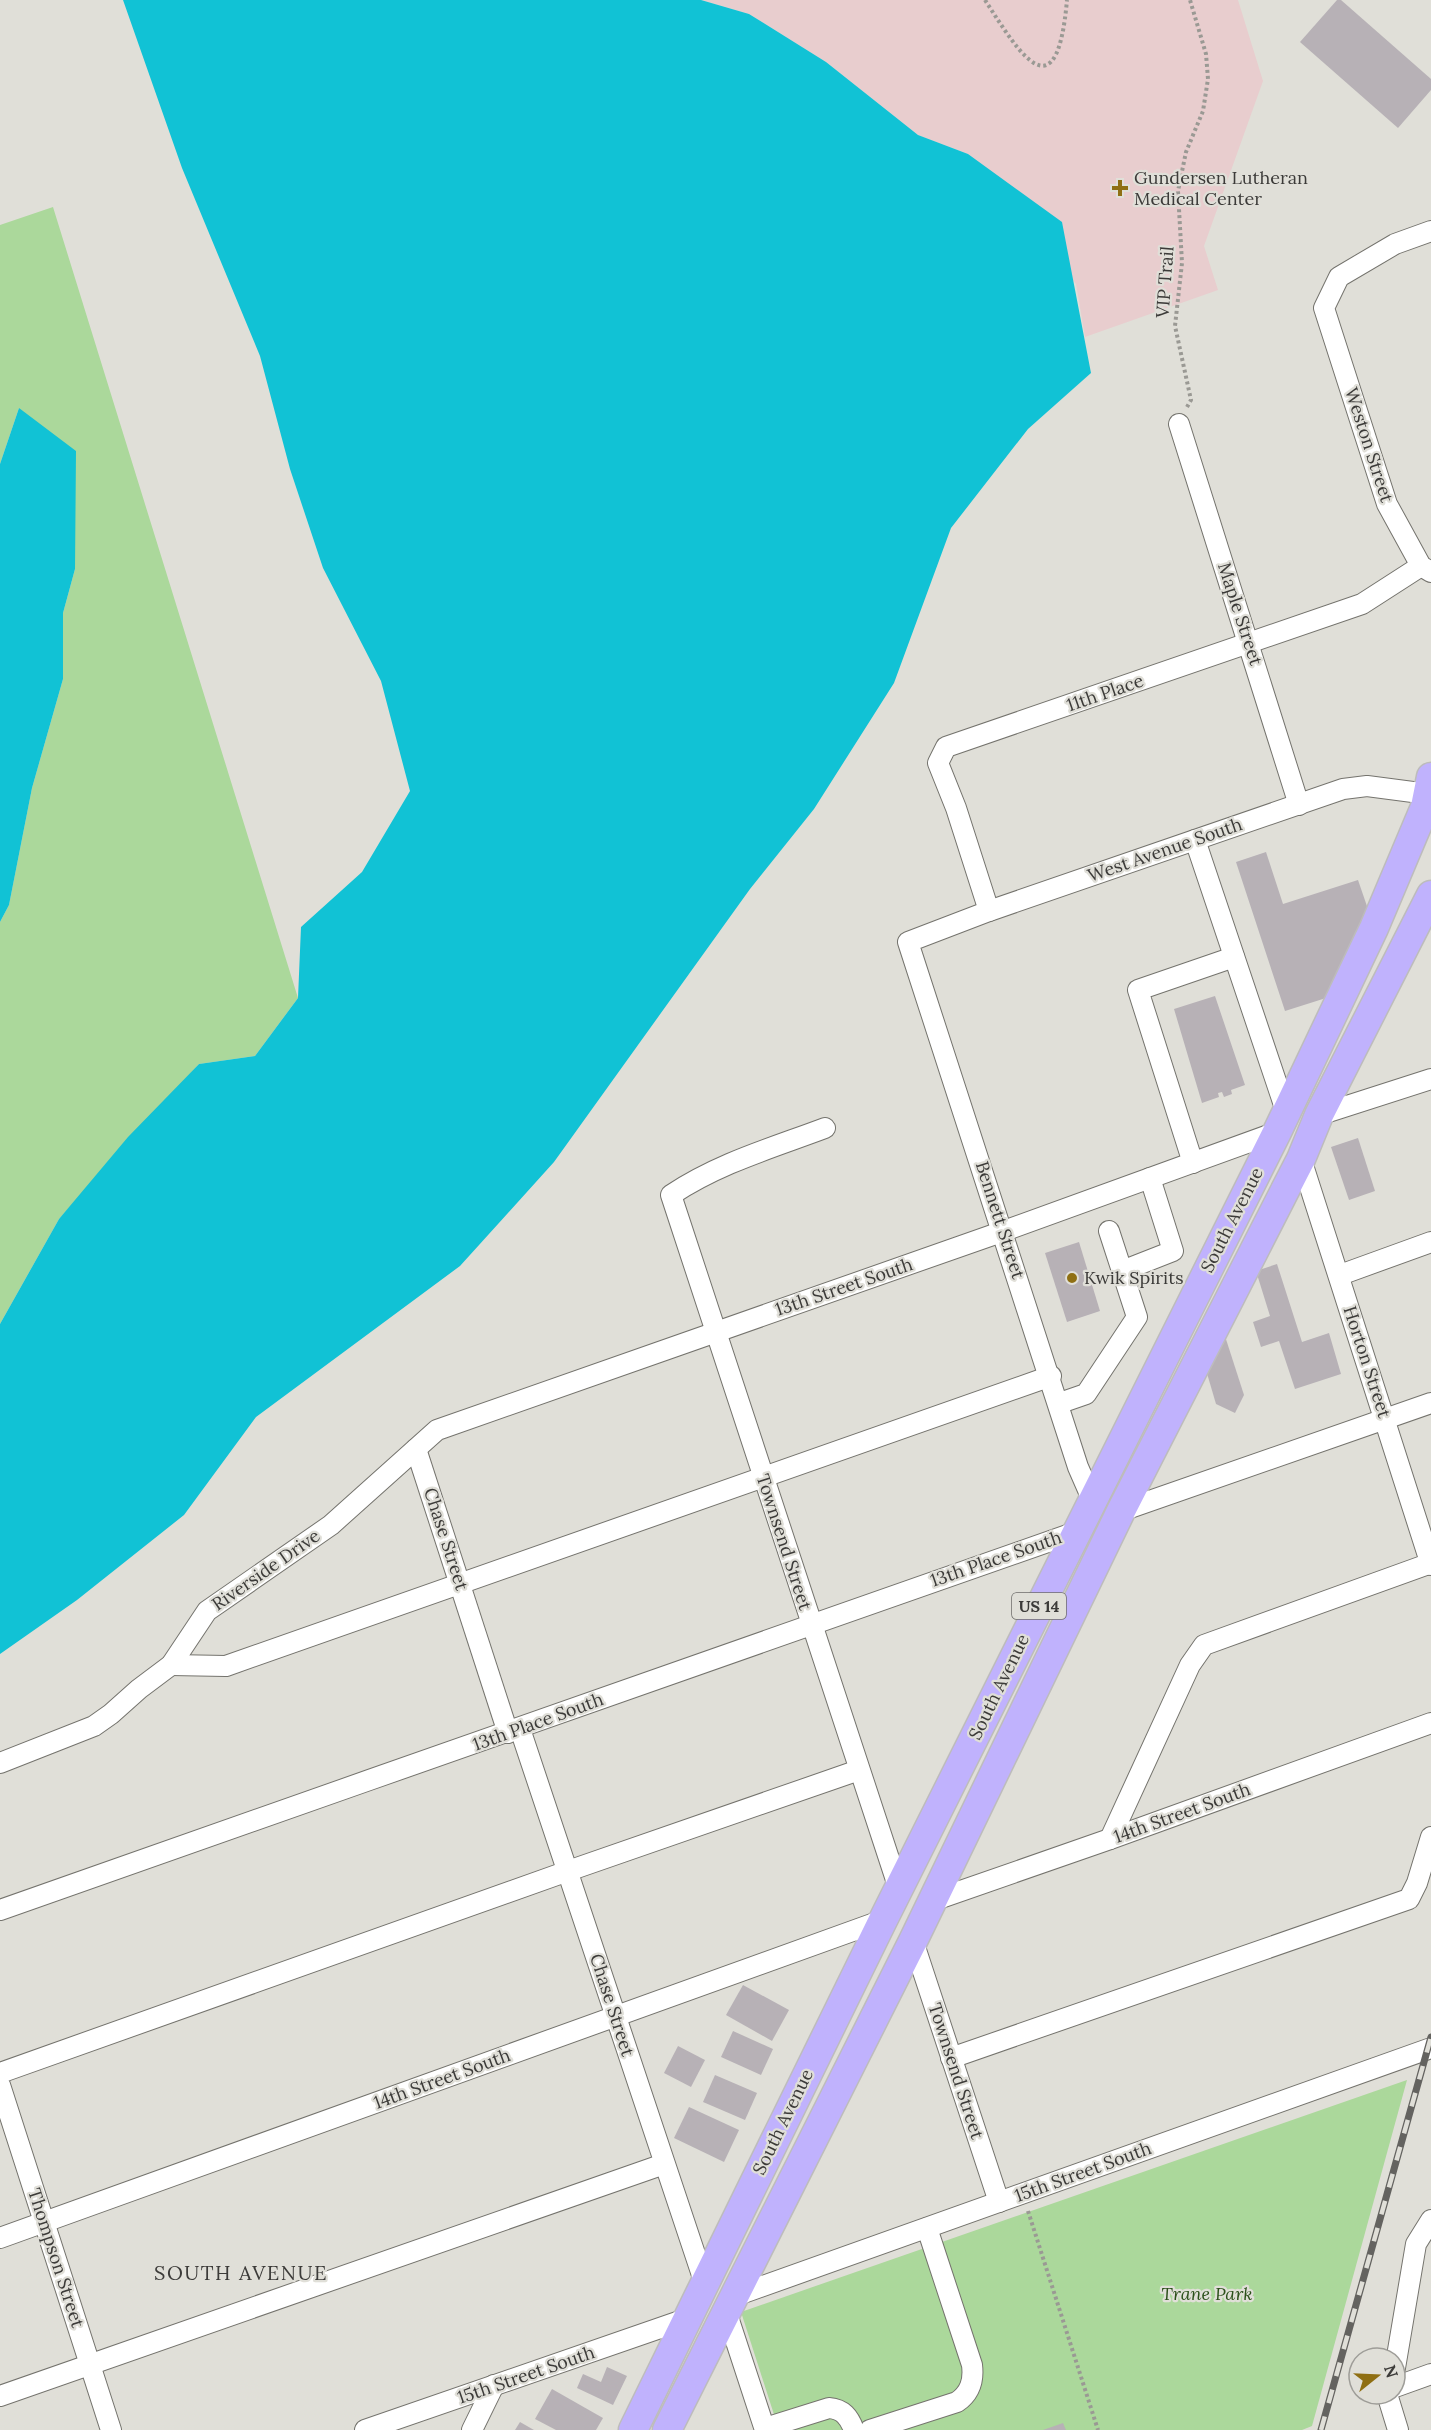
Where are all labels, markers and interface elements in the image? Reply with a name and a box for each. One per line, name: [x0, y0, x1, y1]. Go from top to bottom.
place label: Gundersen Lutheran Medical Center: [1134, 166, 1308, 210]
marker: Gundersen Lutheran Medical Center: [1111, 179, 1129, 197]
street label: VIP Trail: [1150, 245, 1178, 319]
street label: Weston Street: [1340, 384, 1399, 505]
street label: Maple Street: [1213, 559, 1268, 668]
street label: 11th Place: [1063, 669, 1147, 716]
street label: West Avenue South: [1084, 812, 1245, 887]
street label: Bennett Street: [971, 1158, 1030, 1282]
street label: South Avenue: [1195, 1163, 1268, 1276]
street label: 13th Street South: [772, 1252, 916, 1321]
place label: Kwik Spirits: [1084, 1266, 1184, 1289]
marker: Kwik Spirits: [1065, 1271, 1079, 1285]
street label: Horton Street: [1339, 1303, 1396, 1421]
street label: Townsend Street: [752, 1471, 817, 1613]
street label: Chase Street: [419, 1485, 474, 1593]
street label: Riverside Drive: [207, 1524, 324, 1615]
street label: 13th Place South: [927, 1525, 1065, 1592]
road number: US 14: [1012, 1593, 1066, 1619]
street label: South Avenue: [963, 1630, 1034, 1744]
street label: 13th Place South: [469, 1687, 606, 1756]
street label: 14th Street South: [1110, 1777, 1254, 1848]
street label: Chase Street: [585, 1951, 640, 2059]
street label: Townsend Street: [924, 2000, 989, 2142]
street label: 14th Street South: [370, 2043, 514, 2114]
street label: South Avenue: [747, 2065, 818, 2179]
street label: 15th Street South: [1011, 2136, 1155, 2207]
street label: Thompson Street: [23, 2185, 90, 2330]
district label: SOUTH AVENUE: [154, 2260, 328, 2285]
park label: Trane Park: [1161, 2282, 1253, 2305]
street label: 15th Street South: [454, 2340, 598, 2409]
north arrow: [1347, 2346, 1407, 2406]
text: N: [1380, 2362, 1403, 2380]

